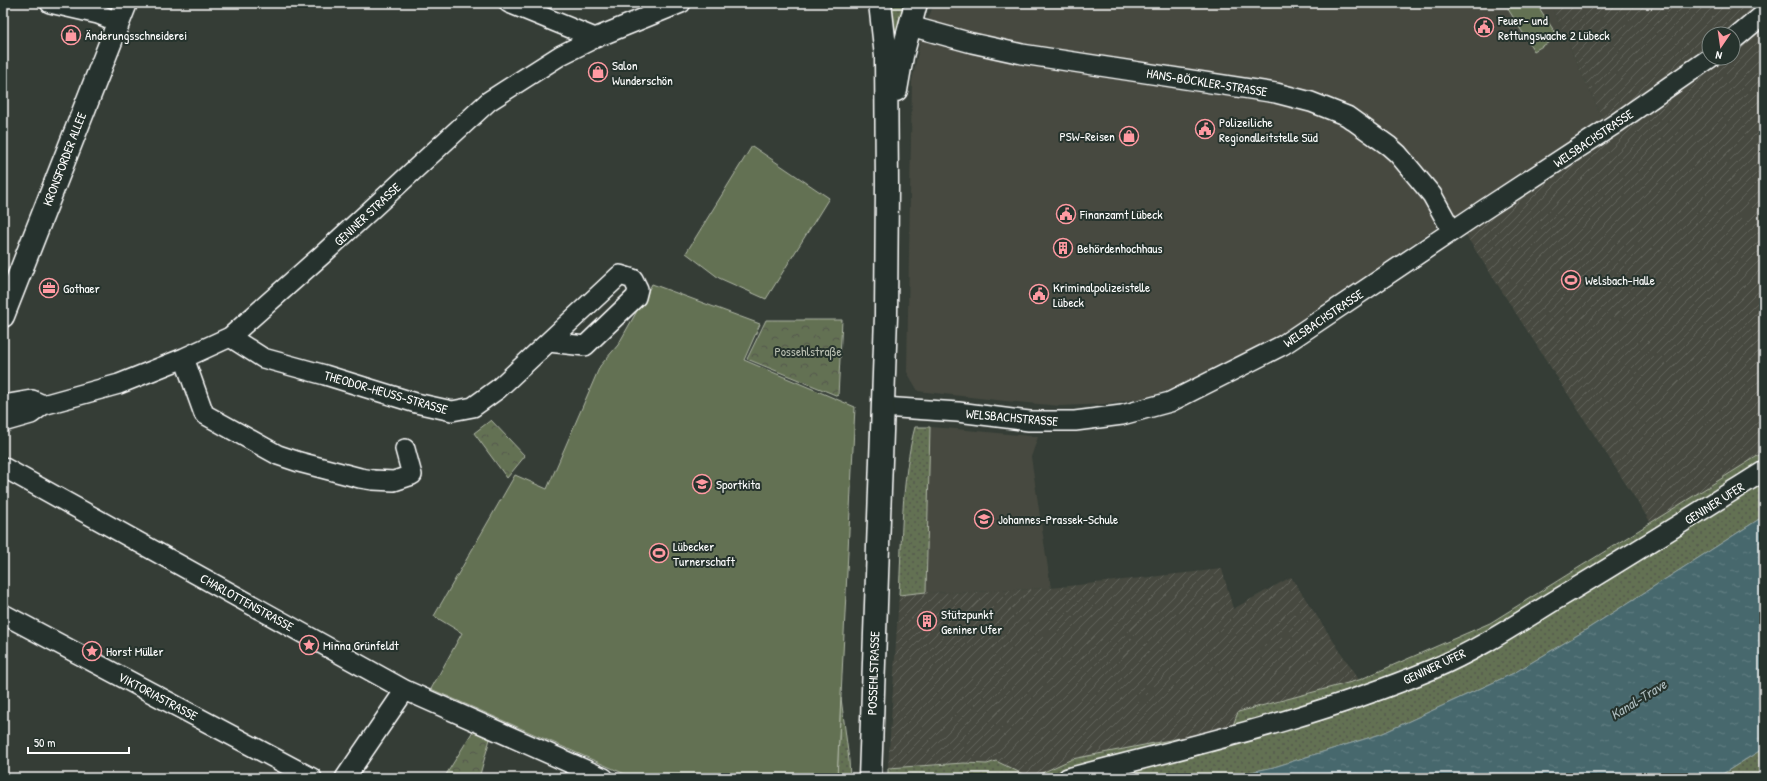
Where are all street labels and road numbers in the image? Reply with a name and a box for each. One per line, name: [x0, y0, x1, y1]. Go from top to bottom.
street label: HANS-BÖCKLER-STRASSE: [1145, 64, 1269, 100]
street label: WELSBACHSTRASSE: [1550, 104, 1637, 171]
street label: KRONSFORDER ALLEE: [38, 109, 90, 209]
street label: GENINER STRASSE: [330, 178, 405, 250]
street label: WELSBACHSTRASSE: [1280, 284, 1367, 351]
street label: THEODOR-HEUSS-STRASSE: [322, 366, 450, 418]
street label: WELSBACHSTRASSE: [965, 404, 1059, 430]
street label: GENINER UFER: [1681, 478, 1747, 528]
street label: CHARLOTTENSTRASSE: [197, 569, 297, 635]
street label: POSSEHLSTRASSE: [863, 630, 883, 715]
street label: GENINER UFER: [1400, 644, 1468, 688]
street label: VIKTORIASTRASSE: [115, 667, 201, 725]

